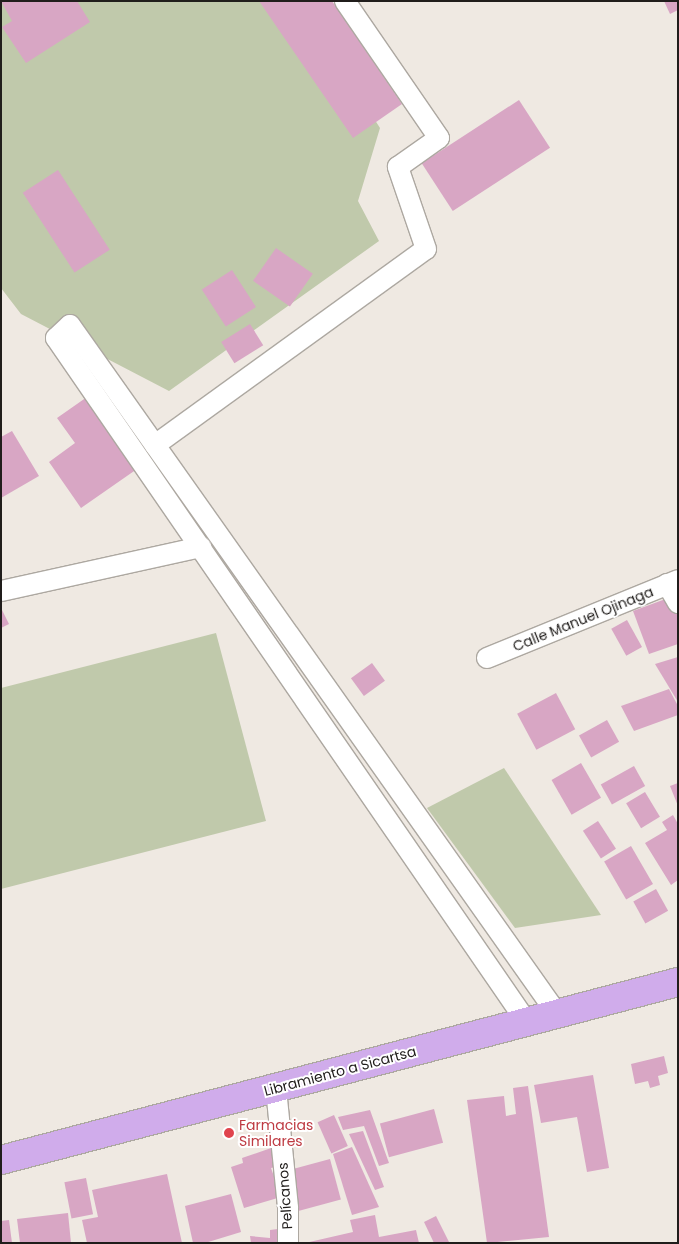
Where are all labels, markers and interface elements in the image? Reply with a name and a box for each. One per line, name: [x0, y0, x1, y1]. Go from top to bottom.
street label: Calle Manuel Ojinaga: [510, 583, 656, 655]
street label: Libramiento a Sicartsa: [262, 1043, 418, 1099]
place label: Farmacias Similares: [239, 1117, 313, 1150]
marker: Farmacias Similares: [223, 1127, 235, 1139]
street label: Pelícanos: [274, 1162, 296, 1230]

